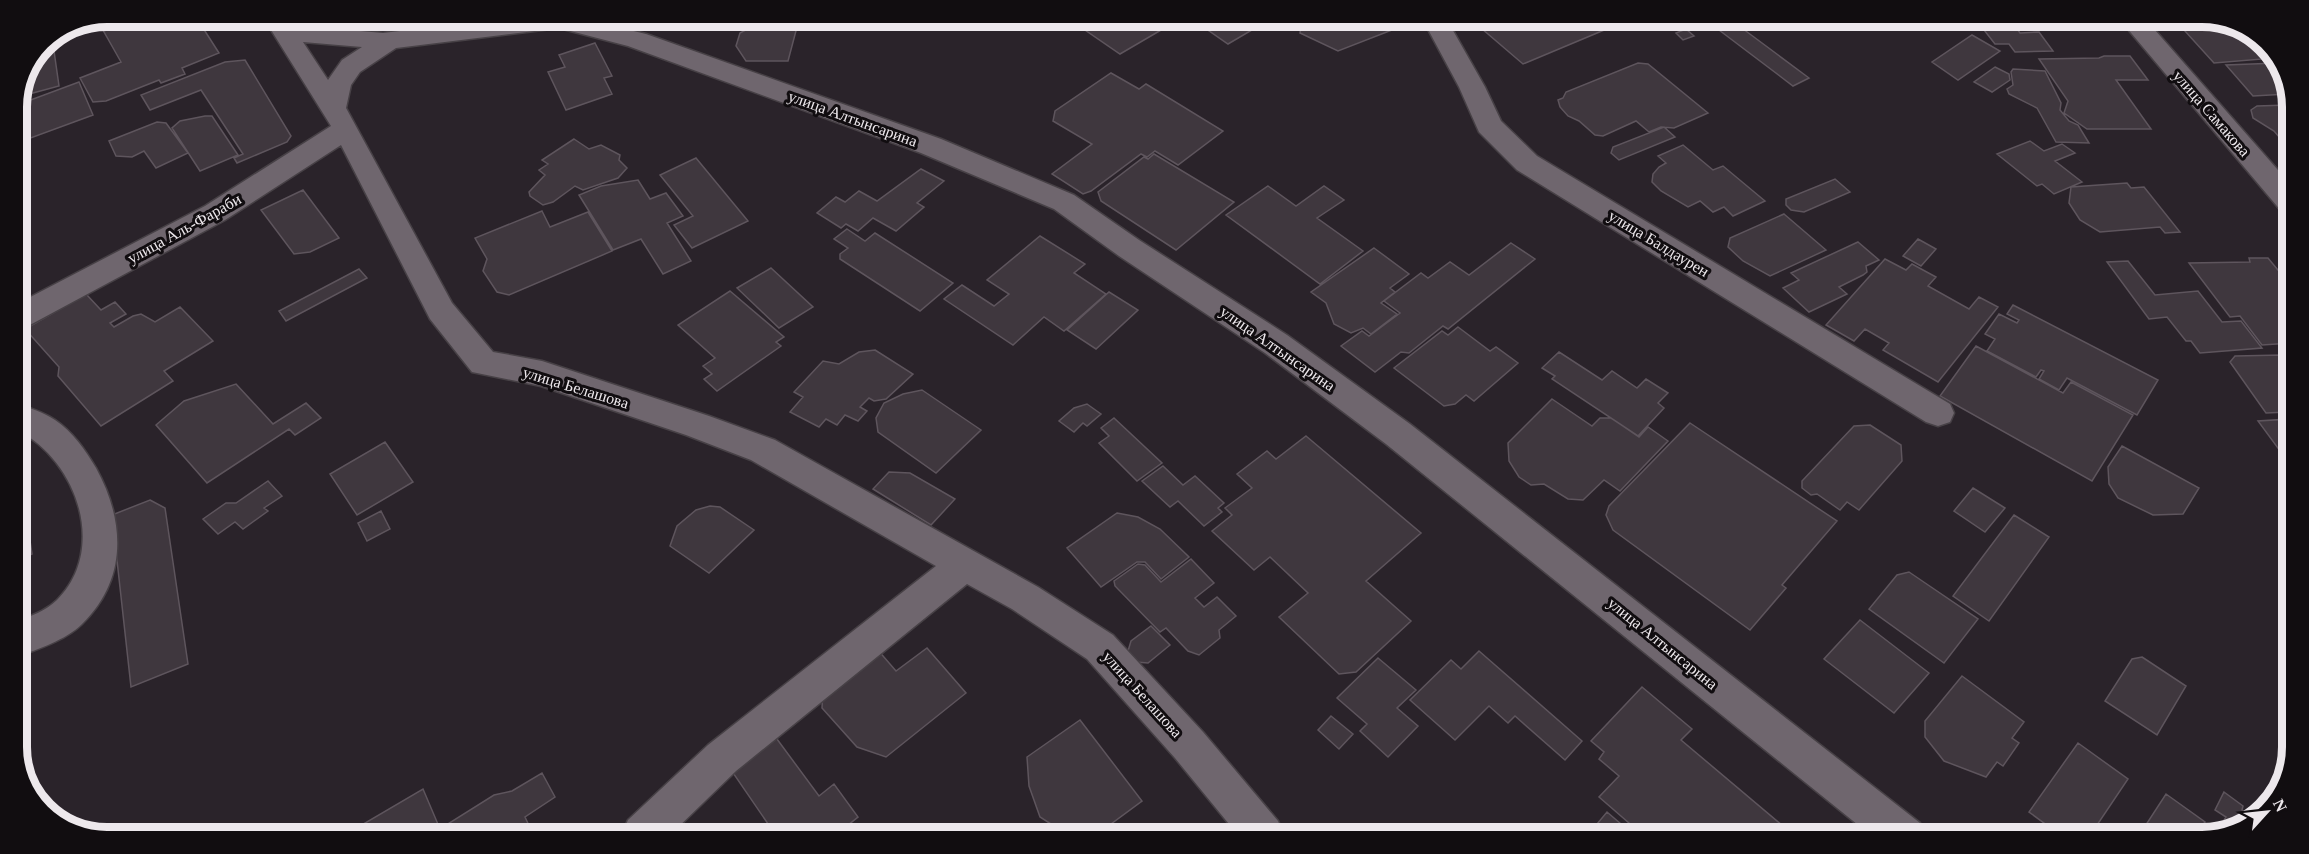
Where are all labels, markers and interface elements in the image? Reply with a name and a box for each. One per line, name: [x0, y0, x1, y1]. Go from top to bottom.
street label: улица Самакова: [2169, 67, 2253, 160]
street label: улица Алтынсарина: [786, 87, 920, 151]
street label: улица Аль-Фараби: [124, 190, 245, 268]
street label: улица Балдаурен: [1605, 207, 1712, 281]
street label: улица Алтынсарина: [1217, 302, 1338, 395]
street label: улица Белашова: [521, 363, 631, 413]
street label: улица Алтынсарина: [1604, 594, 1721, 694]
street label: улица Белашова: [1099, 648, 1186, 741]
north arrow: [2237, 782, 2297, 842]
text: N: [2270, 796, 2290, 815]

